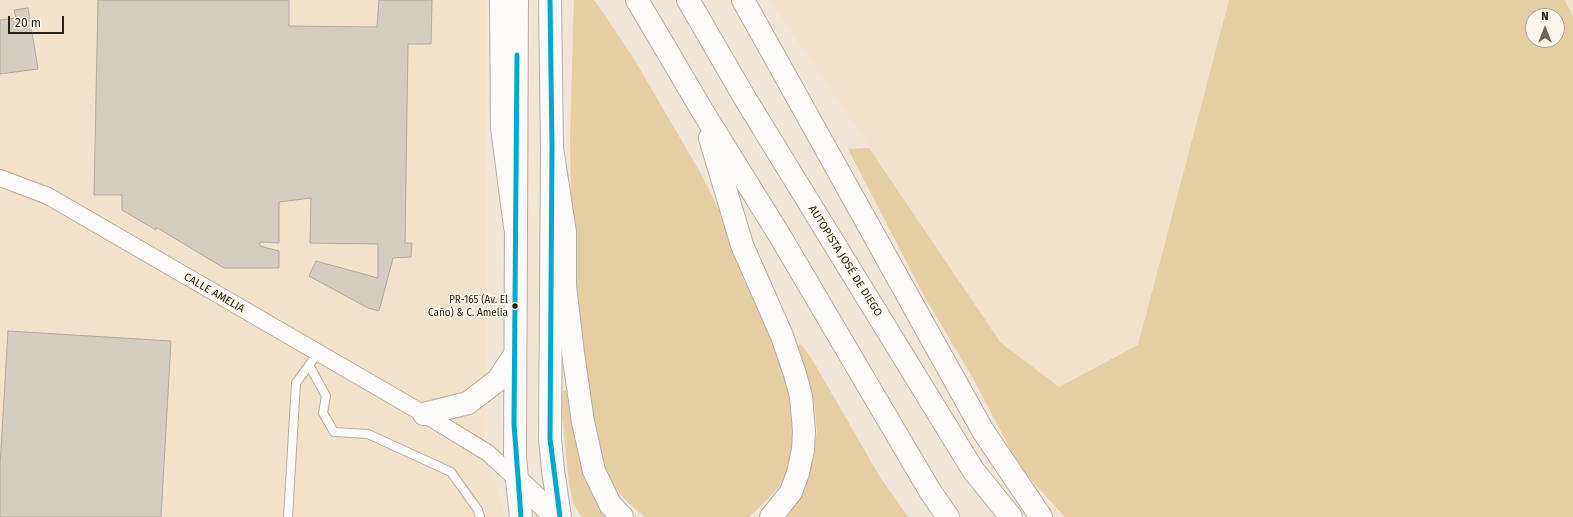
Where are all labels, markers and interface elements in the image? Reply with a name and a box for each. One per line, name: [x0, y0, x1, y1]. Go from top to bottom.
scale bar: [10, 8, 66, 34]
north arrow: [1525, 8, 1565, 48]
text: N: [1541, 10, 1549, 23]
text: 20 m: [15, 16, 41, 30]
street label: AUTOPISTA JOSÉ DE DIEGO: [805, 203, 885, 319]
street label: CALLE AMELIA: [181, 270, 247, 316]
place label: PR-165 (Av. El Caño) & C. Amelia: [428, 294, 508, 318]
marker: PR-165 (Av. El Caño) & C. Amelia: [510, 301, 520, 311]

